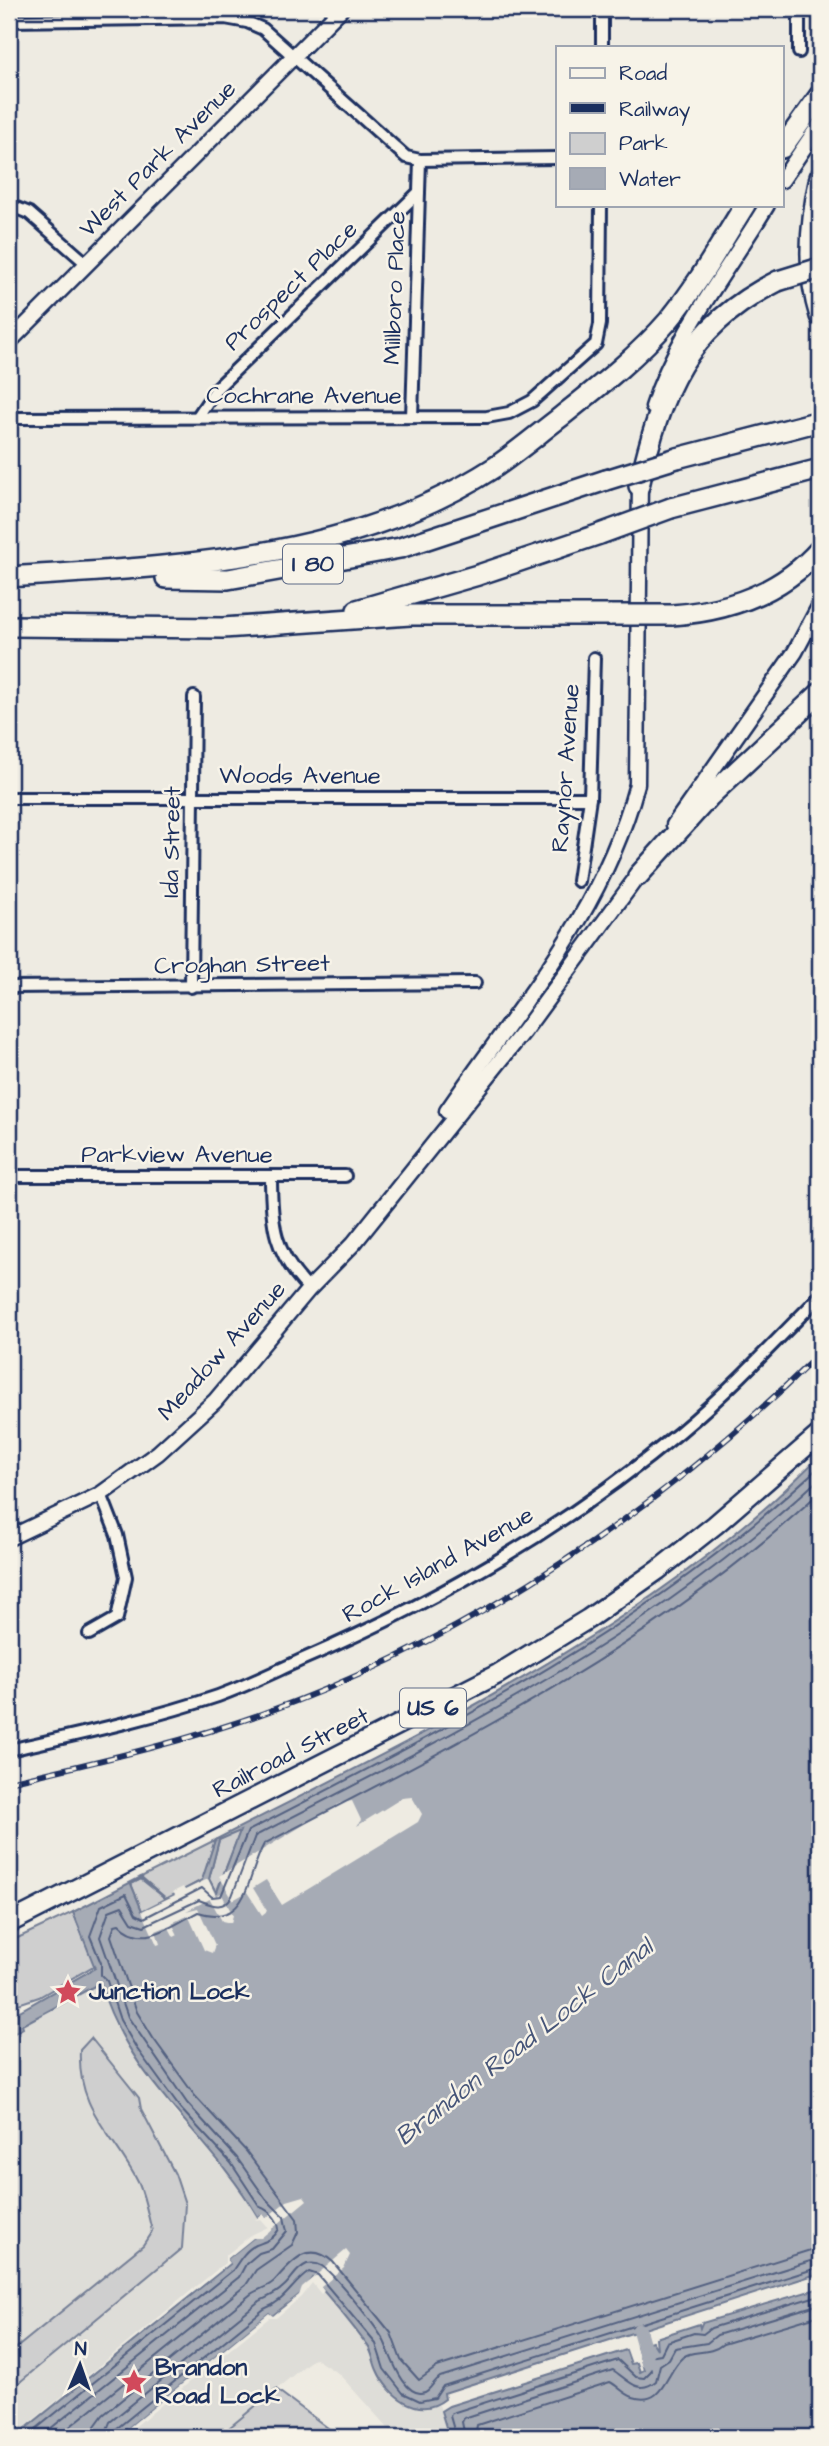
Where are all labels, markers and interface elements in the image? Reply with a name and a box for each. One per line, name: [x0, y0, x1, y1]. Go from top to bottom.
legend: [556, 46, 784, 206]
text: Road: [619, 59, 667, 88]
street label: West Park Avenue: [72, 73, 244, 245]
text: Railway: [619, 95, 691, 126]
text: Park: [619, 129, 668, 158]
text: Water: [619, 165, 681, 194]
street label: Millboro Place: [375, 211, 415, 365]
street label: Prospect Place: [216, 213, 366, 359]
street label: Cochrane Avenue: [206, 379, 402, 413]
road number: I 80: [283, 544, 343, 584]
street label: Raynor Avenue: [543, 683, 590, 853]
street label: Woods Avenue: [219, 759, 381, 793]
street label: Ida Street: [154, 786, 190, 898]
street label: Croghan Street: [154, 946, 331, 985]
street label: Parkview Avenue: [81, 1138, 273, 1172]
street label: Meadow Avenue: [150, 1274, 294, 1428]
street label: Rock Island Avenue: [336, 1498, 540, 1632]
road number: US 6: [400, 1688, 466, 1728]
street label: Railroad Street: [207, 1699, 375, 1807]
water label: Brandon Road Lock Canal: [388, 1928, 663, 2154]
place label: Junction Lock: [88, 1975, 250, 2009]
place icon: Junction Lock: [53, 1977, 83, 2007]
north arrow: [46, 2330, 116, 2400]
text: N: [74, 2336, 87, 2363]
place label: Brandon Road Lock: [155, 2351, 280, 2413]
place icon: Brandon Road Lock: [119, 2367, 149, 2397]

